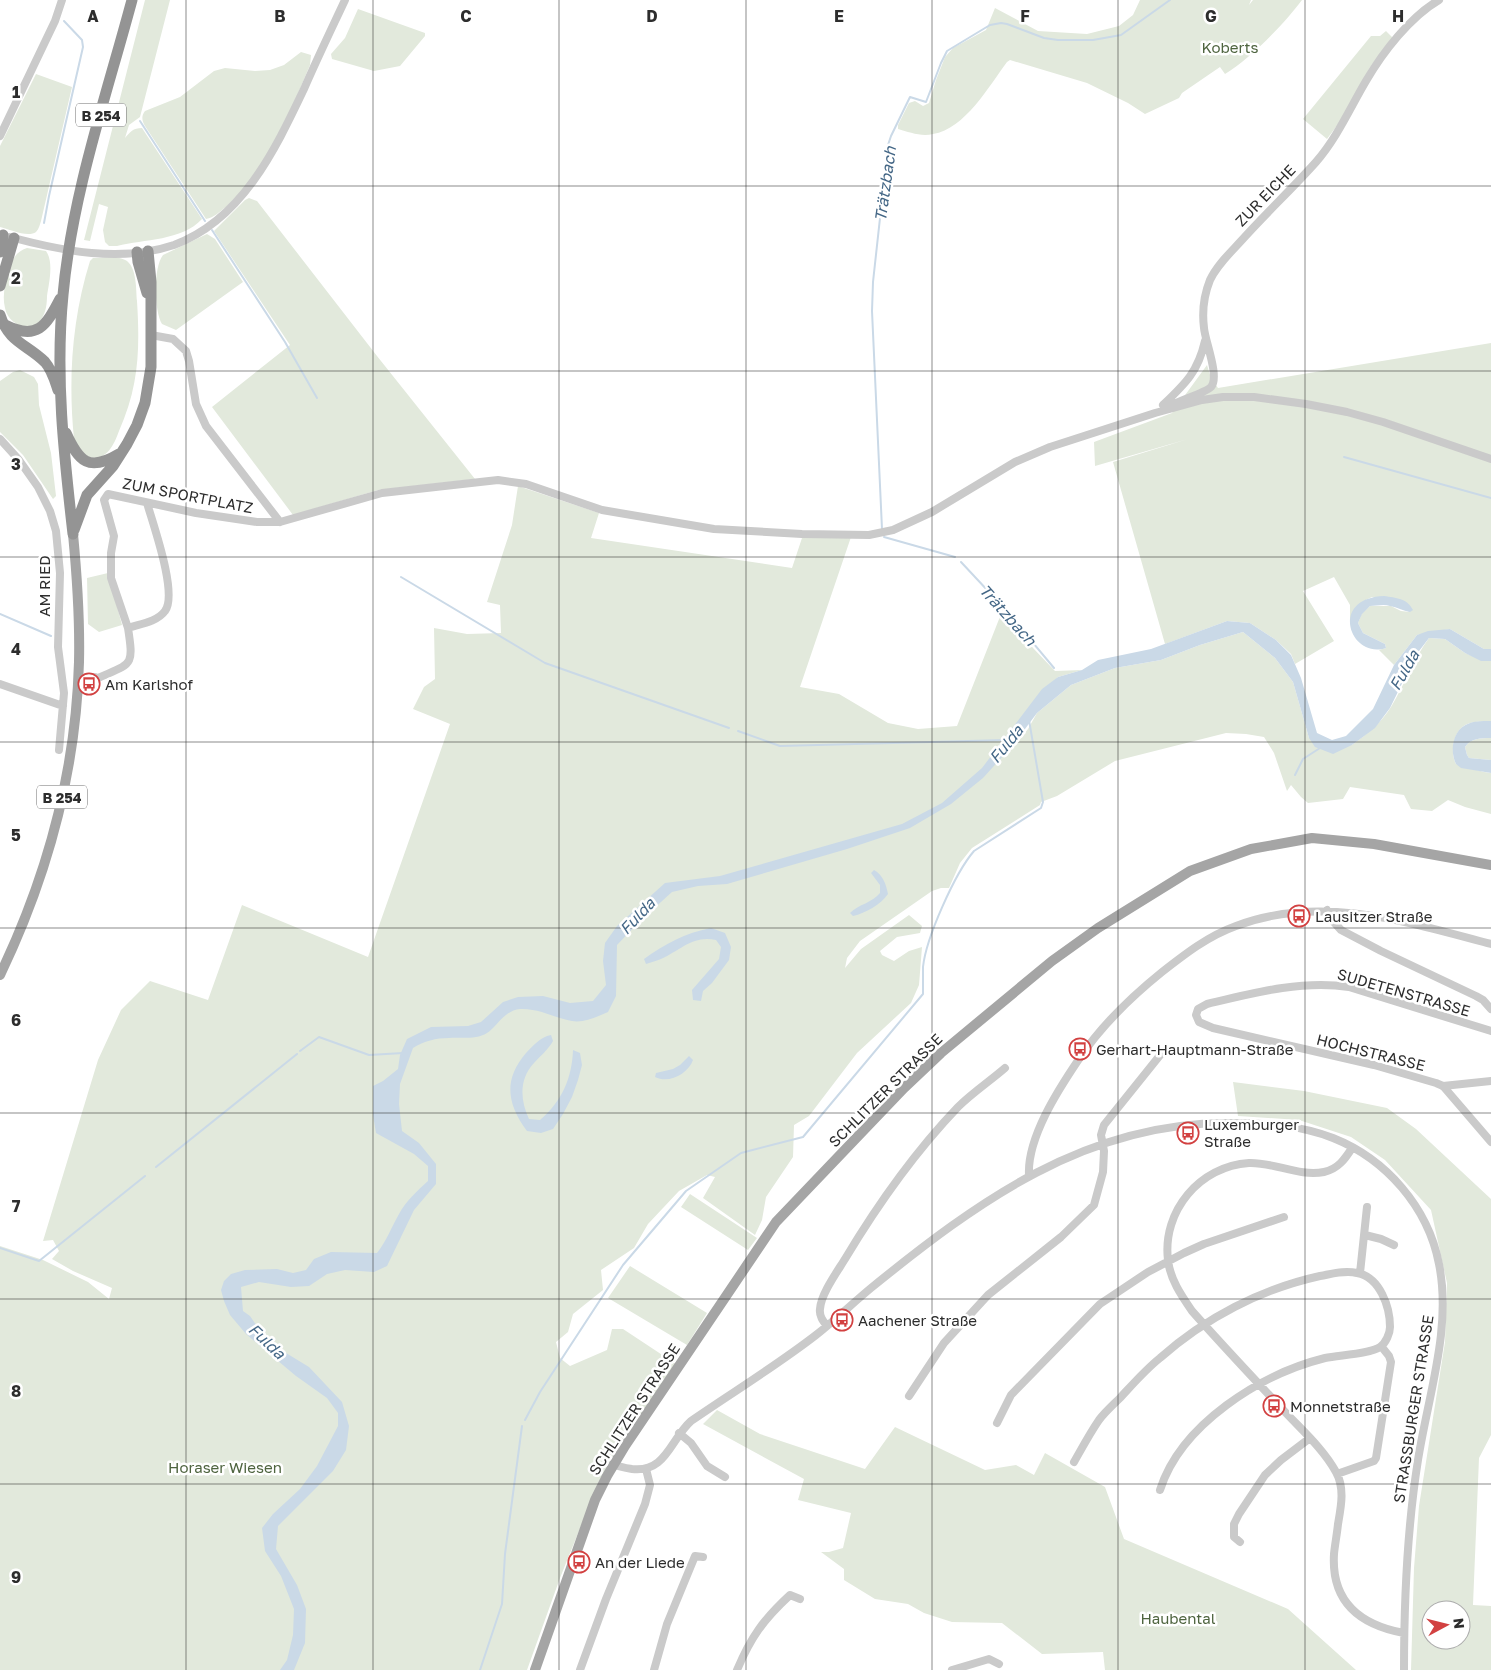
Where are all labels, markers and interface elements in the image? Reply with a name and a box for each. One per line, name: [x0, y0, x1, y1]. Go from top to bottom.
text: A: [87, 6, 99, 26]
text: B: [274, 6, 286, 26]
text: C: [460, 6, 472, 26]
text: D: [646, 6, 658, 26]
text: E: [834, 6, 844, 26]
text: F: [1020, 6, 1030, 26]
text: G: [1205, 6, 1217, 26]
text: H: [1392, 6, 1404, 26]
park label: Koberts: [1201, 38, 1259, 56]
text: 1: [12, 82, 20, 102]
road number: B 254: [76, 104, 126, 126]
water label: Trätzbach: [870, 144, 900, 223]
street label: ZUR EICHE: [1231, 161, 1299, 229]
text: 2: [11, 268, 21, 288]
text: 3: [11, 454, 21, 474]
street label: ZUM SPORTPLATZ: [121, 474, 255, 516]
street label: AM RIED: [35, 555, 53, 617]
water label: Trätzbach: [975, 580, 1042, 651]
text: 4: [11, 639, 21, 659]
water label: Fulda: [1385, 646, 1424, 694]
bus stop icon: Am Karlshof: [77, 672, 101, 696]
place label: Am Karlshof: [105, 675, 193, 693]
water label: Fulda: [985, 720, 1028, 767]
road number: B 254: [37, 786, 87, 809]
text: 5: [11, 825, 21, 845]
water label: Fulda: [615, 893, 660, 939]
bus stop icon: Lausitzer Straße: [1287, 904, 1311, 928]
place label: Lausitzer Straße: [1315, 907, 1433, 925]
street label: SUDETENSTRASSE: [1335, 964, 1473, 1020]
text: 6: [11, 1010, 21, 1030]
street label: SCHLITZER STRASSE: [825, 1030, 945, 1150]
street label: HOCHSTRASSE: [1315, 1030, 1427, 1074]
bus stop icon: Gerhart-Hauptmann-Straße: [1068, 1037, 1092, 1061]
place label: Gerhart-Hauptmann-Straße: [1096, 1040, 1294, 1058]
place label: Luxemburger Straße: [1204, 1115, 1299, 1150]
bus stop icon: Luxemburger Straße: [1176, 1121, 1200, 1145]
text: 7: [12, 1196, 21, 1216]
bus stop icon: Aachener Straße: [830, 1308, 854, 1332]
place label: Aachener Straße: [858, 1311, 977, 1329]
street label: STRASSBURGER STRASSE: [1389, 1314, 1437, 1504]
water label: Fulda: [244, 1319, 290, 1364]
street label: SCHLITZER STRASSE: [585, 1340, 683, 1478]
text: 8: [11, 1381, 21, 1401]
bus stop icon: Monnetstraße: [1262, 1394, 1286, 1418]
place label: Monnetstraße: [1290, 1397, 1391, 1415]
park label: Horaser Wiesen: [168, 1458, 282, 1476]
bus stop icon: An der Liede: [567, 1550, 591, 1574]
place label: An der Liede: [595, 1553, 685, 1571]
text: 9: [11, 1567, 21, 1587]
north arrow: [1421, 1600, 1471, 1650]
park label: Haubental: [1140, 1609, 1216, 1627]
text: N: [1450, 1617, 1468, 1630]

